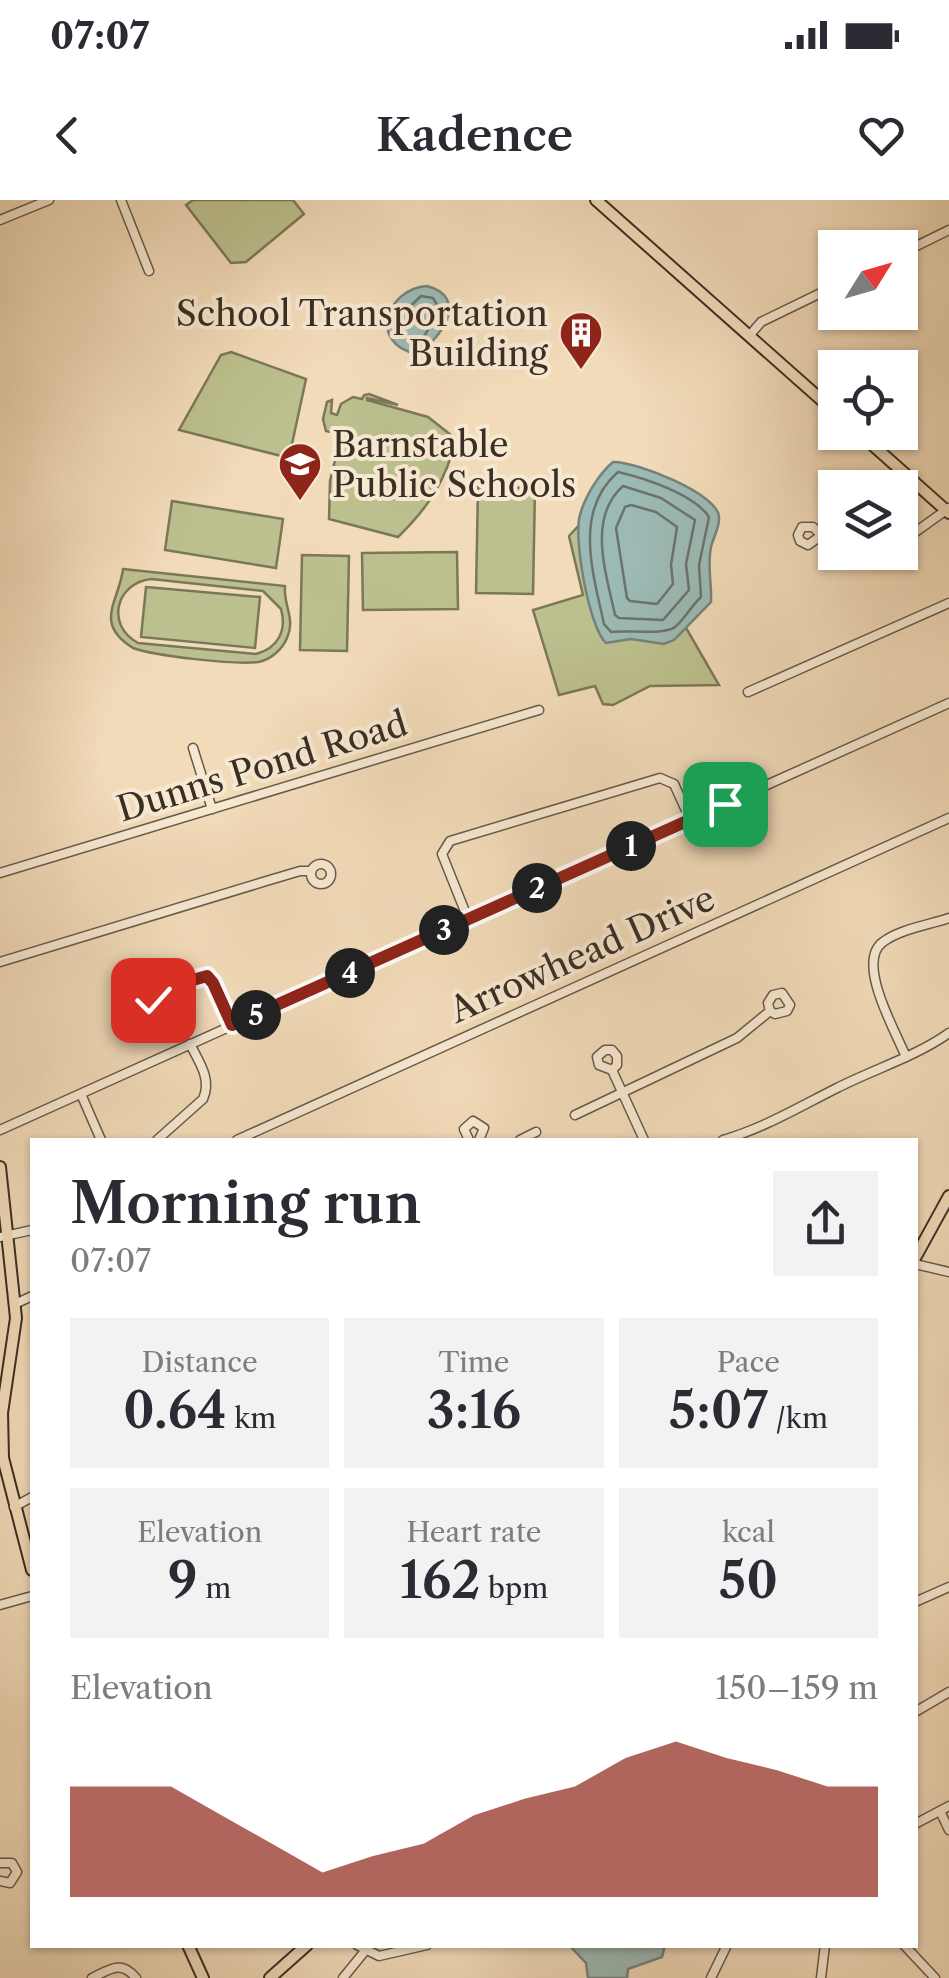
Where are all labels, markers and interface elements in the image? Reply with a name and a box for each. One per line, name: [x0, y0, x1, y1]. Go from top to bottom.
text: 07:07: [50, 12, 149, 59]
text: Kadence: [376, 107, 573, 163]
icon: back: [40, 108, 95, 163]
icon: heart: [854, 108, 909, 163]
north arrow: [818, 230, 918, 330]
map controls: [818, 230, 918, 570]
place label: School Transportation Building: [176, 292, 549, 375]
building icon: School Transportation Building: [558, 310, 604, 371]
button: locate: [818, 350, 918, 450]
place label: Barnstable Public Schools: [332, 423, 576, 506]
school or university icon: Barnstable Public Schools: [277, 441, 323, 502]
button: layers: [818, 470, 918, 570]
street label: Dunns Pond Road: [112, 701, 412, 831]
pin: [683, 762, 768, 847]
icon: arrive: [698, 777, 753, 832]
pin: 1: [606, 821, 656, 871]
text: 1: [625, 829, 637, 863]
pin: 2: [512, 863, 562, 913]
text: 2: [529, 871, 545, 905]
street label: Arrowhead Drive: [442, 876, 721, 1032]
pin: 3: [419, 905, 469, 955]
text: 3: [436, 913, 452, 947]
pin: 4: [325, 948, 375, 998]
text: 4: [342, 956, 358, 990]
pin: [111, 958, 196, 1043]
icon: check: [126, 973, 181, 1028]
pin: 5: [231, 990, 281, 1040]
text: 5: [248, 998, 264, 1032]
text: Morning run: [70, 1170, 421, 1237]
button: share: [773, 1171, 878, 1276]
text: 07:07: [70, 1241, 151, 1280]
text: Distance: [142, 1345, 258, 1379]
text: Time: [439, 1345, 509, 1379]
text: Pace: [717, 1345, 780, 1379]
text: 0.64: [123, 1379, 227, 1441]
text: 3:16: [427, 1379, 521, 1441]
text: 5:07: [669, 1379, 768, 1441]
text: km: [227, 1401, 276, 1435]
text: /km: [768, 1401, 828, 1435]
text: Elevation: [137, 1515, 262, 1549]
text: Heart rate: [407, 1515, 541, 1549]
text: kcal: [722, 1515, 775, 1549]
text: 9: [168, 1549, 198, 1611]
text: 162: [400, 1549, 481, 1611]
text: 50: [719, 1549, 778, 1611]
text: m: [198, 1571, 231, 1605]
text: bpm: [481, 1571, 548, 1605]
text: Elevation: [70, 1668, 213, 1707]
text: 150–159 m: [716, 1668, 878, 1707]

